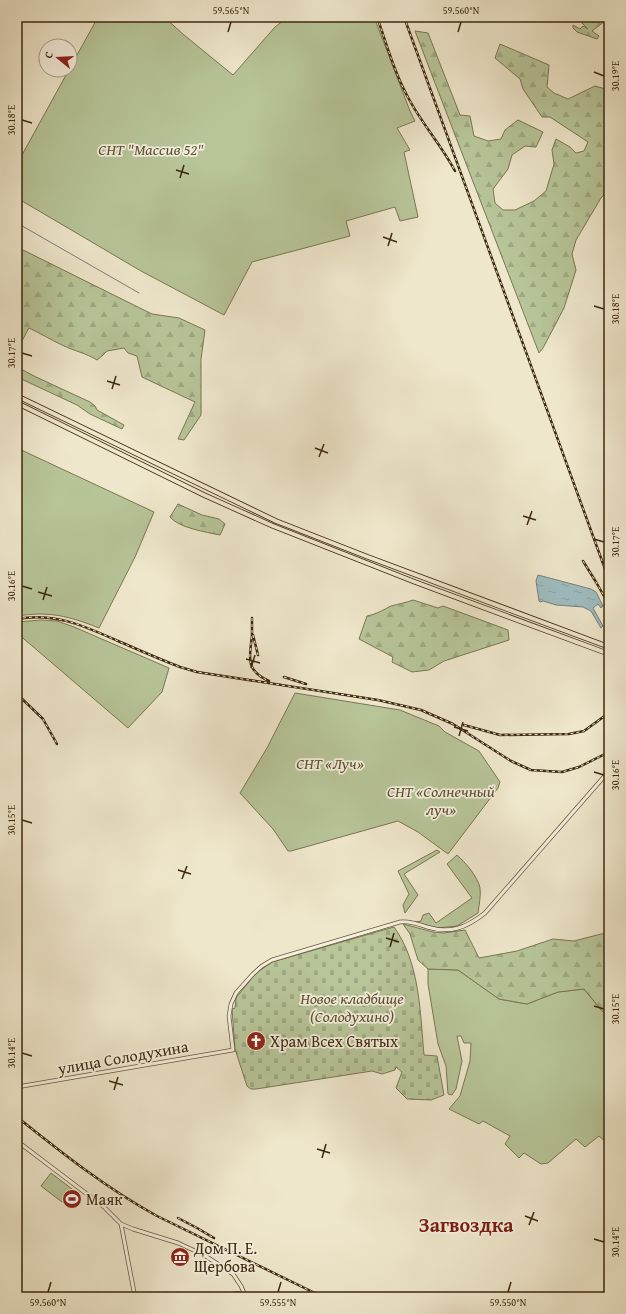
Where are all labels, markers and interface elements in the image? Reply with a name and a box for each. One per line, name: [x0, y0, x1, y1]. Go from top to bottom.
text: 59.565°N: [213, 3, 250, 18]
text: 59.560°N: [443, 3, 480, 18]
north arrow: [38, 38, 78, 78]
text: С: [40, 49, 57, 60]
text: 30.19°E: [608, 61, 623, 91]
text: 30.18°E: [4, 105, 19, 135]
park label: СНТ "Массив 52": [98, 137, 204, 161]
text: 30.18°E: [608, 294, 623, 324]
text: 30.17°E: [4, 338, 19, 368]
text: 30.17°E: [608, 527, 623, 557]
text: 30.16°E: [4, 571, 19, 601]
park label: СНТ «Луч»: [296, 751, 364, 775]
text: 30.16°E: [608, 760, 623, 790]
park label: СНТ «Солнечный луч»: [387, 779, 495, 821]
text: 30.15°E: [4, 805, 19, 835]
park label: Новое кладбище (Солодухино): [300, 986, 404, 1028]
text: 30.15°E: [608, 994, 623, 1024]
place label: Храм Всех Святых: [270, 1029, 399, 1053]
church icon: Храм Всех Святых: [245, 1030, 267, 1052]
street label: улица Солодухина: [55, 1034, 190, 1080]
text: 30.14°E: [4, 1038, 19, 1068]
place label: Маяк: [86, 1187, 123, 1211]
sports icon: Маяк: [61, 1188, 83, 1210]
district label: Загвоздка: [418, 1210, 514, 1239]
text: 30.14°E: [608, 1227, 623, 1257]
place label: Дом П. Е. Щербова: [193, 1236, 257, 1278]
museum icon: Дом П. Е. Щербова: [169, 1246, 191, 1268]
text: 59.560°N: [30, 1295, 67, 1310]
text: 59.555°N: [260, 1295, 297, 1310]
text: 59.550°N: [490, 1295, 527, 1310]

